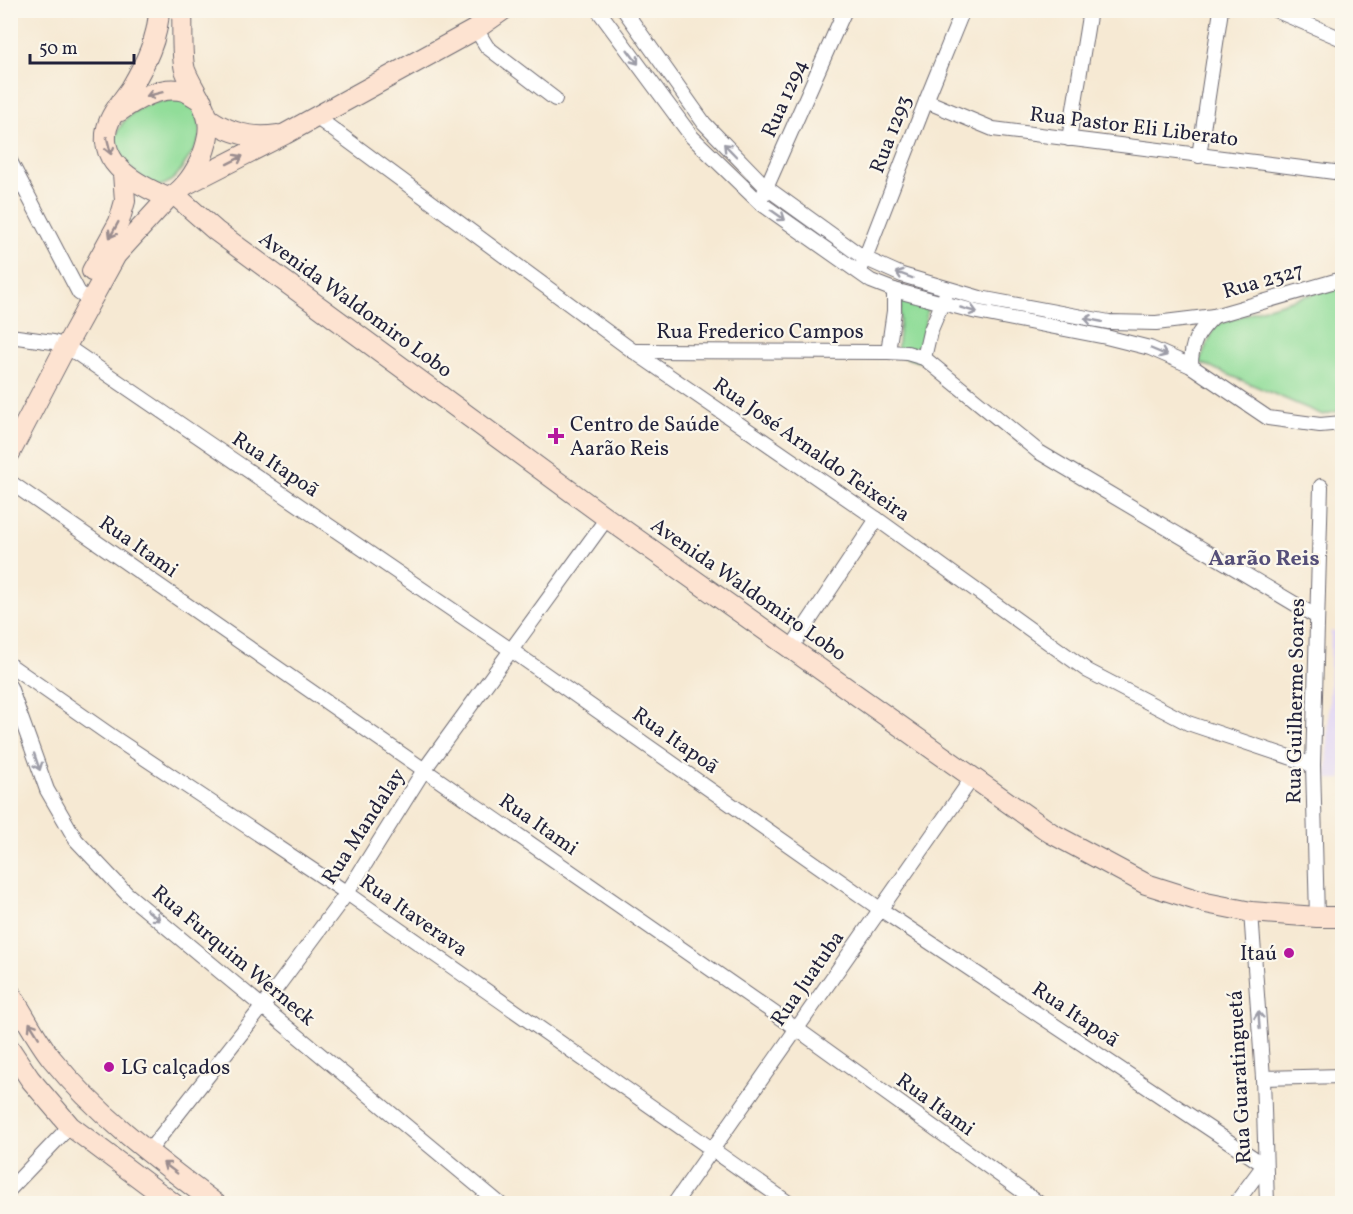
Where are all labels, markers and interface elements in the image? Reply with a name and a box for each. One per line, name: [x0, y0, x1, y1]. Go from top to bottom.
scale bar: [30, 27, 134, 65]
text: 50 m: [39, 37, 78, 62]
one-way arrow: [627, 49, 639, 65]
street label: Rua 1294: [755, 55, 815, 142]
one-way arrow: [146, 88, 165, 100]
street label: Rua 1293: [863, 91, 920, 178]
street label: Rua Pastor Eli Liberato: [1028, 100, 1240, 155]
one-way arrow: [104, 136, 116, 155]
one-way arrow: [723, 143, 737, 158]
one-way arrow: [226, 153, 244, 165]
one-way arrow: [770, 209, 786, 222]
one-way arrow: [108, 221, 120, 238]
street label: Avenida Waldomiro Lobo: [252, 225, 458, 385]
street label: Rua 2327: [1219, 256, 1307, 307]
one-way arrow: [895, 269, 914, 280]
one-way arrow: [959, 305, 978, 316]
one-way arrow: [1084, 314, 1104, 325]
street label: Rua Frederico Campos: [656, 318, 864, 347]
one-way arrow: [1150, 347, 1168, 358]
street label: Rua José Arnaldo Teixeira: [707, 371, 916, 529]
place label: Centro de Saúde Aarão Reis: [570, 411, 719, 464]
street label: Rua Itapoã: [226, 425, 325, 505]
marker: Centro de Saúde Aarão Reis: [547, 427, 565, 445]
street label: Rua Itami: [93, 509, 184, 585]
street label: Avenida Waldomiro Lobo: [644, 512, 852, 669]
district label: Aarão Reis: [1208, 544, 1320, 575]
street label: Rua Guilherme Soares: [1280, 598, 1313, 804]
street label: Rua Itapoã: [626, 701, 724, 782]
one-way arrow: [32, 752, 43, 771]
street label: Rua Mandalay: [316, 763, 413, 891]
street label: Rua Itami: [493, 787, 584, 863]
street label: Rua Itaverava: [353, 868, 473, 964]
street label: Rua Furquim Werneck: [145, 879, 321, 1034]
one-way arrow: [145, 908, 160, 922]
street label: Rua Juatuba: [765, 925, 852, 1033]
place label: Itaú: [1240, 940, 1277, 969]
marker: Itaú: [1282, 946, 1296, 960]
street label: Rua Itapoã: [1026, 975, 1125, 1055]
street label: Rua Guaratinguetá: [1221, 989, 1260, 1165]
one-way arrow: [1253, 1011, 1264, 1031]
one-way arrow: [27, 1022, 39, 1039]
place label: LG calçados: [121, 1054, 230, 1083]
marker: LG calçados: [102, 1060, 116, 1074]
street label: Rua Itami: [890, 1067, 980, 1144]
one-way arrow: [162, 1162, 178, 1175]

